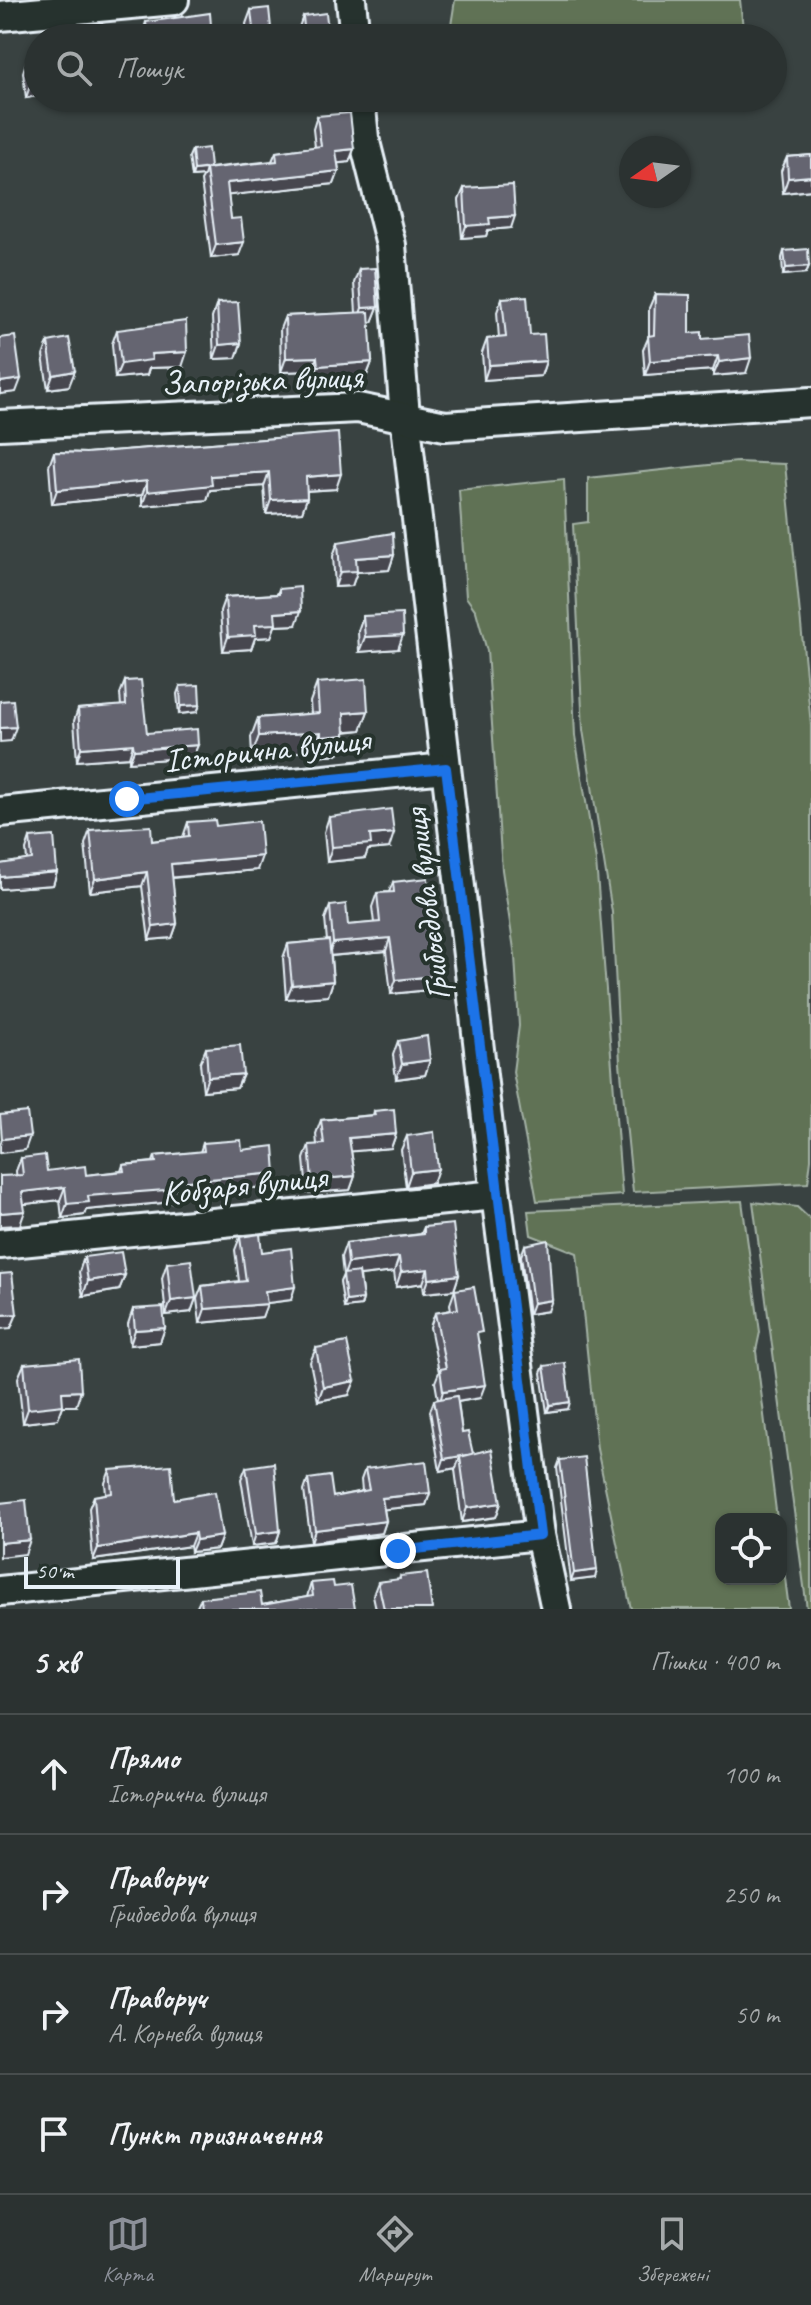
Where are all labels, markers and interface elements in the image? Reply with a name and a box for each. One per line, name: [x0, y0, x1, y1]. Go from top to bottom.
search box: [24, 24, 787, 112]
icon: search: [52, 46, 96, 90]
text: Пошук: [116, 49, 183, 87]
north arrow: [619, 136, 691, 208]
street label: Запорізька вулиця: [160, 354, 365, 405]
street label: Історична вулиця: [162, 717, 374, 782]
route start: [109, 781, 145, 817]
street label: Грибоєдова вулиця: [393, 804, 460, 1003]
street label: Кобзаря вулиця: [159, 1154, 331, 1215]
map controls: [715, 1513, 787, 1585]
button: locate: [715, 1513, 787, 1585]
route end: [380, 1533, 416, 1569]
scale bar: [24, 1553, 180, 1589]
text: 50 m: [36, 1557, 73, 1585]
text: 5 хв: [32, 1640, 78, 1683]
text: Пішки · 400 m: [651, 1645, 779, 1678]
text: Прямо: [108, 1739, 179, 1777]
icon: ahead: [32, 1752, 76, 1796]
text: 100 m: [723, 1758, 779, 1791]
text: Історична вулиця: [108, 1777, 266, 1810]
text: Праворуч: [108, 1859, 206, 1897]
icon: right: [32, 1872, 76, 1916]
text: 250 m: [723, 1878, 779, 1911]
text: Грибоєдова вулиця: [108, 1897, 255, 1930]
text: Праворуч: [108, 1979, 206, 2017]
icon: right: [32, 1992, 76, 2036]
text: 50 m: [735, 1998, 779, 2031]
text: А. Корнєва вулиця: [108, 2017, 262, 2050]
icon: arrive: [32, 2112, 76, 2156]
text: Пункт призначення: [108, 2115, 322, 2153]
tab: Карта: [103, 2212, 153, 2288]
tab: Маршрут: [359, 2212, 431, 2288]
tab: Збережені: [637, 2212, 708, 2288]

